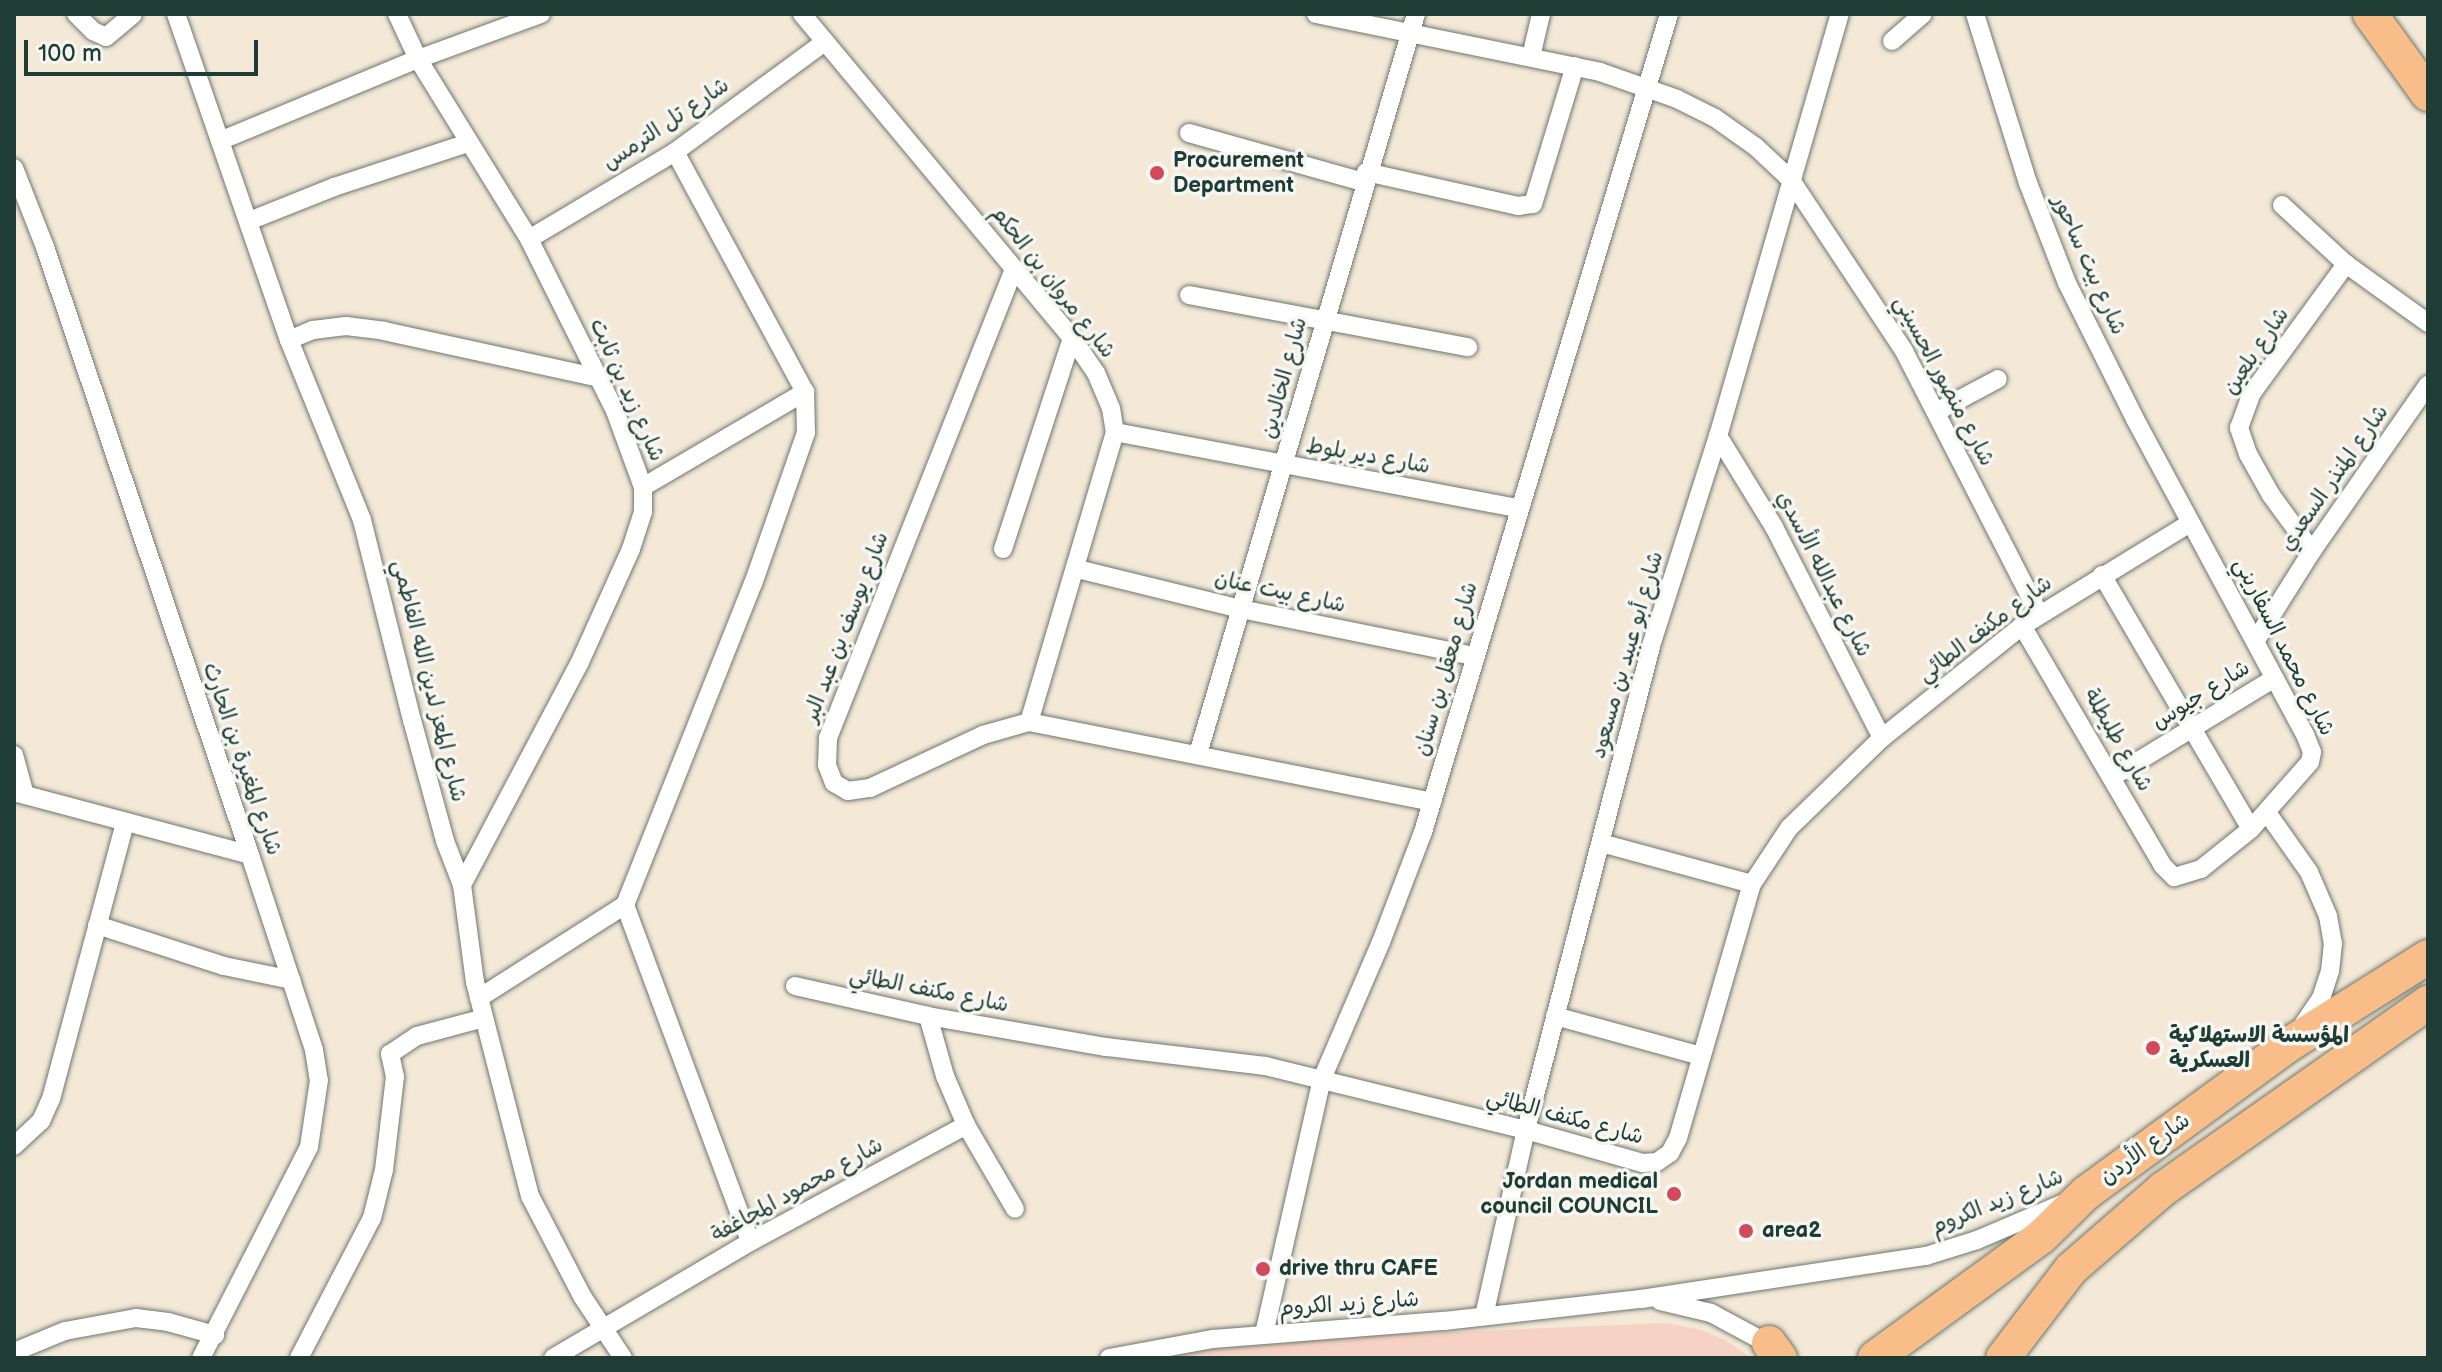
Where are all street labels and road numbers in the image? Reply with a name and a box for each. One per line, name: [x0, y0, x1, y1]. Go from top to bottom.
street label: شارع تل الترمس: [598, 72, 734, 176]
street label: شارع بيت ساحور: [2046, 191, 2132, 339]
street label: شارع مروان بن الحكم: [985, 200, 1121, 364]
street label: شارع منصور الحسيني: [1888, 291, 2000, 471]
street label: شارع بلعين: [2217, 302, 2295, 400]
street label: شارع الخالدين: [1255, 314, 1313, 442]
street label: شارع زيد بن ثابت: [584, 315, 670, 465]
street label: شارع المنذر السعدي: [2274, 400, 2394, 556]
street label: شارع دير بلوط: [1304, 432, 1432, 480]
street label: شارع عبدالله الأسدي: [1771, 487, 1877, 661]
street label: شارع يوسف بن عبد البر: [798, 528, 894, 726]
street label: شارع أبو عبيد بن مسعود: [1585, 548, 1669, 762]
street label: شارع محمد السفاريني: [2228, 554, 2340, 740]
street label: شارع المعز لدين الله الفاطمي: [386, 557, 472, 805]
street label: شارع بيت عنان: [1212, 565, 1348, 619]
street label: شارع مكنف الطائي: [1913, 570, 2057, 688]
street label: شارع معقل بن سنان: [1408, 579, 1484, 759]
street label: شارع جيوس: [2147, 655, 2255, 735]
street label: شارع المغيرة بن الحارث: [197, 659, 287, 859]
street label: شارع طليطلة: [2078, 684, 2158, 796]
street label: شارع مكنف الطائي: [847, 962, 1011, 1018]
street label: شارع مكنف الطائي: [1484, 1083, 1646, 1151]
street label: شارع الأردن: [2095, 1107, 2195, 1191]
street label: شارع محمود المجاغفة: [707, 1132, 887, 1248]
street label: شارع زيد الكروم: [1927, 1163, 2067, 1241]
street label: شارع زيد الكروم: [1278, 1286, 1420, 1322]

